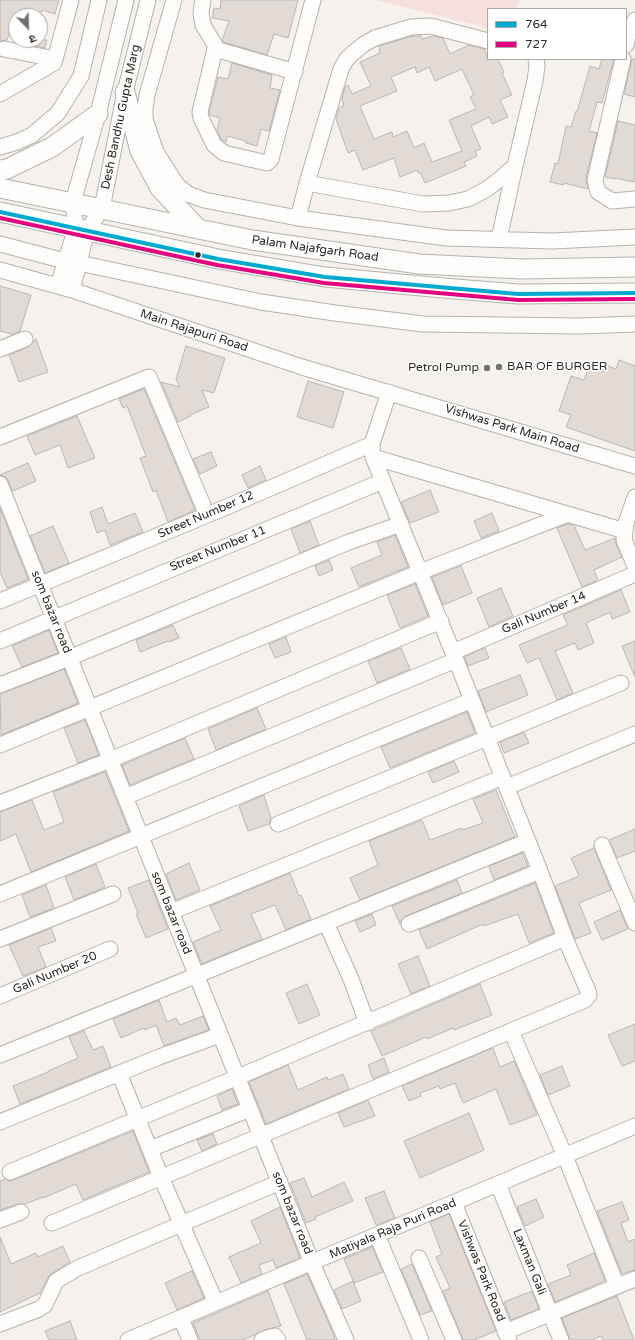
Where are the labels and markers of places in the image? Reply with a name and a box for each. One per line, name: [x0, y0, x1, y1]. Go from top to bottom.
unlabelled marker: [193, 250, 203, 260]
place label: BAR OF BURGER: [507, 360, 607, 374]
place label: Petrol Pump: [408, 361, 479, 375]
marker: BAR OF BURGER: [494, 362, 504, 372]
marker: Petrol Pump: [482, 363, 492, 373]

